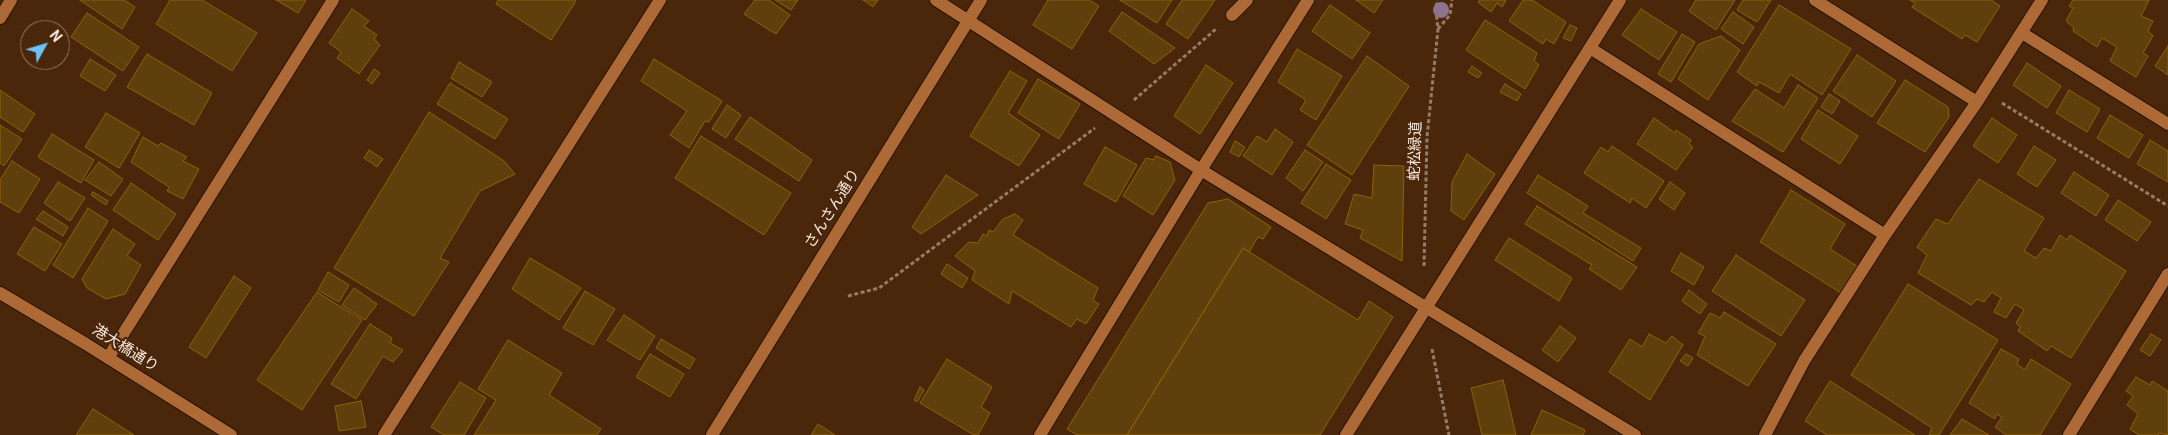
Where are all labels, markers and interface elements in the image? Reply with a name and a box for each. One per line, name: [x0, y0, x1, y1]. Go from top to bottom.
north arrow: [20, 20, 70, 70]
text: N: [47, 27, 65, 45]
street label: 蛇松緑道: [1406, 121, 1426, 181]
street label: さんさん通り: [802, 166, 864, 252]
street label: 港大橋通り: [88, 321, 162, 377]

